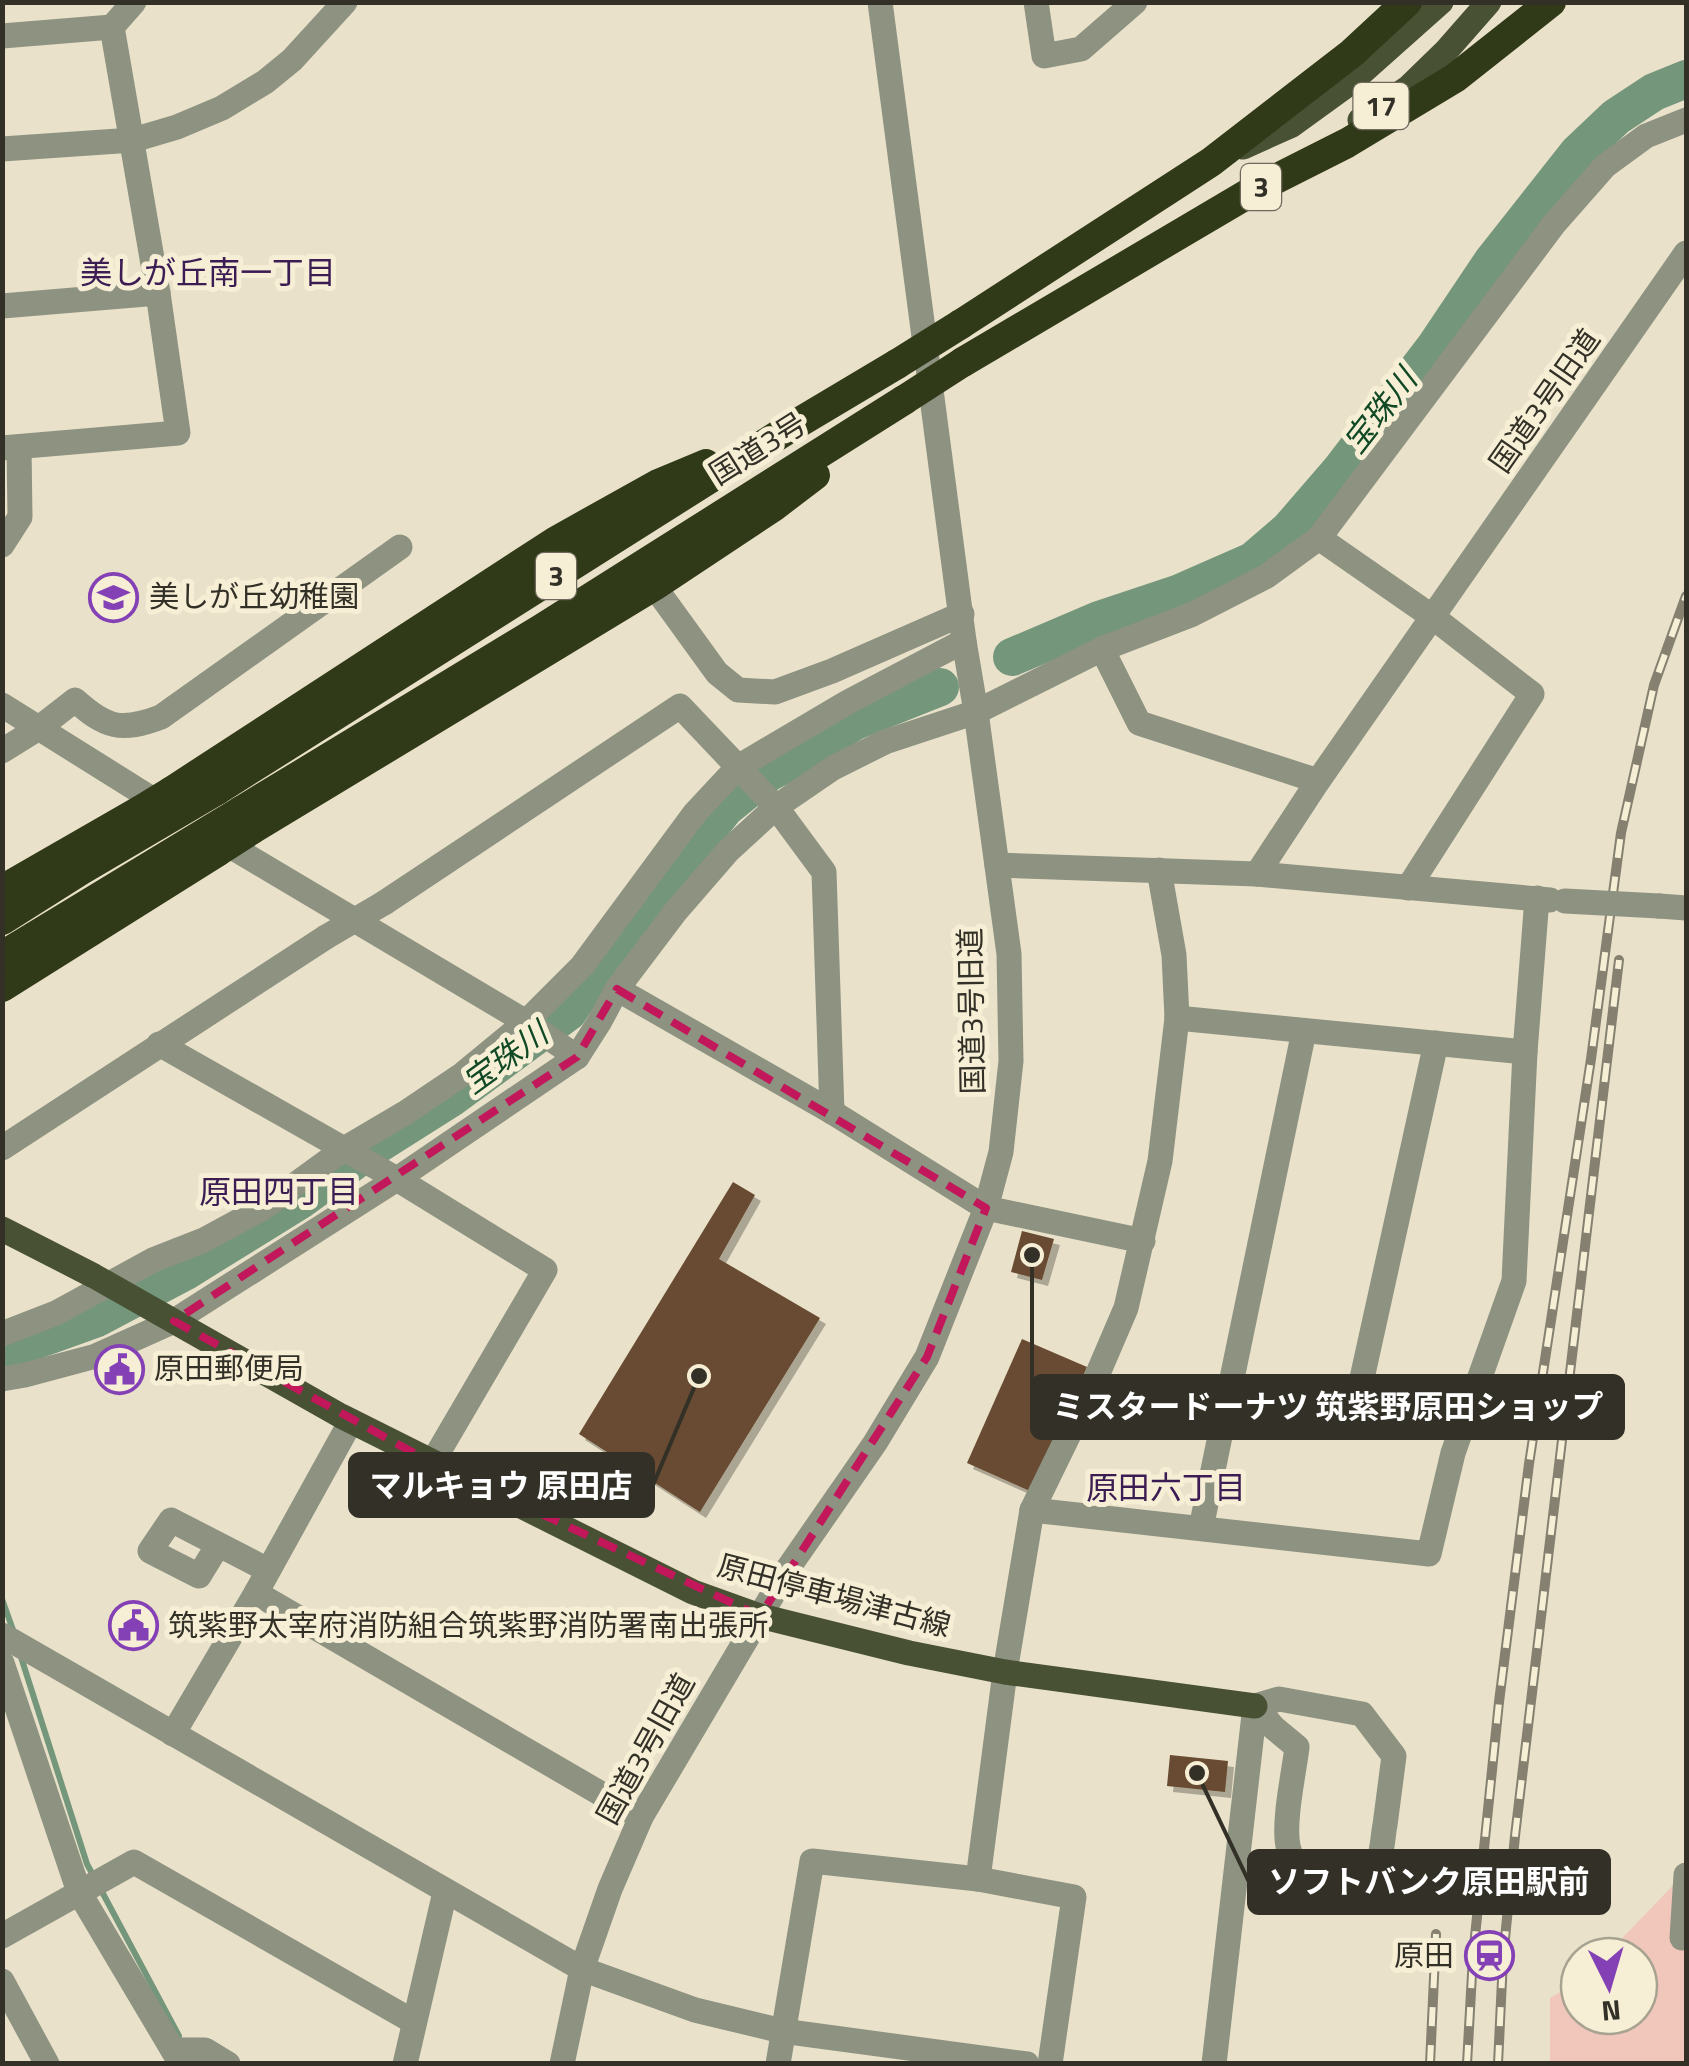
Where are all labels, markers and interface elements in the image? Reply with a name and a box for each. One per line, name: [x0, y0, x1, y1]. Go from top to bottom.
road number: 17: [1354, 83, 1408, 129]
road number: 3: [1241, 164, 1281, 210]
district label: 美しが丘南一丁目: [80, 248, 336, 296]
street label: 国道3号旧道: [1478, 319, 1611, 482]
water label: 宝珠川: [1331, 355, 1430, 463]
street label: 国道3号: [700, 400, 815, 496]
road number: 3: [536, 553, 576, 599]
school or university icon: 美しが丘幼稚園: [88, 571, 140, 623]
place label: 美しが丘幼稚園: [149, 573, 359, 619]
street label: 国道3号旧道: [947, 927, 995, 1095]
water label: 宝珠川: [451, 1008, 560, 1105]
district label: 原田四丁目: [199, 1167, 359, 1215]
public building icon: 原田郵便局: [93, 1343, 145, 1395]
place label: 原田郵便局: [154, 1345, 304, 1391]
callout: ミスタードーナツ 筑紫野原田ショップ: [1032, 1376, 1623, 1438]
text: ミスタードーナツ 筑紫野原田ショップ: [1052, 1382, 1604, 1430]
callout: マルキョウ 原田店: [350, 1454, 653, 1516]
text: マルキョウ 原田店: [369, 1461, 633, 1509]
district label: 原田六丁目: [1086, 1463, 1246, 1511]
street label: 原田停車場津古線: [712, 1542, 956, 1648]
public building icon: 筑紫野太宰府消防組合筑紫野消防署南出張所: [107, 1600, 159, 1652]
place label: 筑紫野太宰府消防組合筑紫野消防署南出張所: [168, 1602, 768, 1648]
street label: 国道3号旧道: [585, 1664, 706, 1833]
callout: ソフトバンク原田駅前: [1249, 1851, 1609, 1913]
text: ソフトバンク原田駅前: [1268, 1857, 1590, 1905]
station icon: 原田: [1463, 1930, 1515, 1982]
place label: 原田: [1394, 1932, 1454, 1978]
north arrow: [1559, 1936, 1659, 2036]
text: N: [1600, 1989, 1623, 2034]

